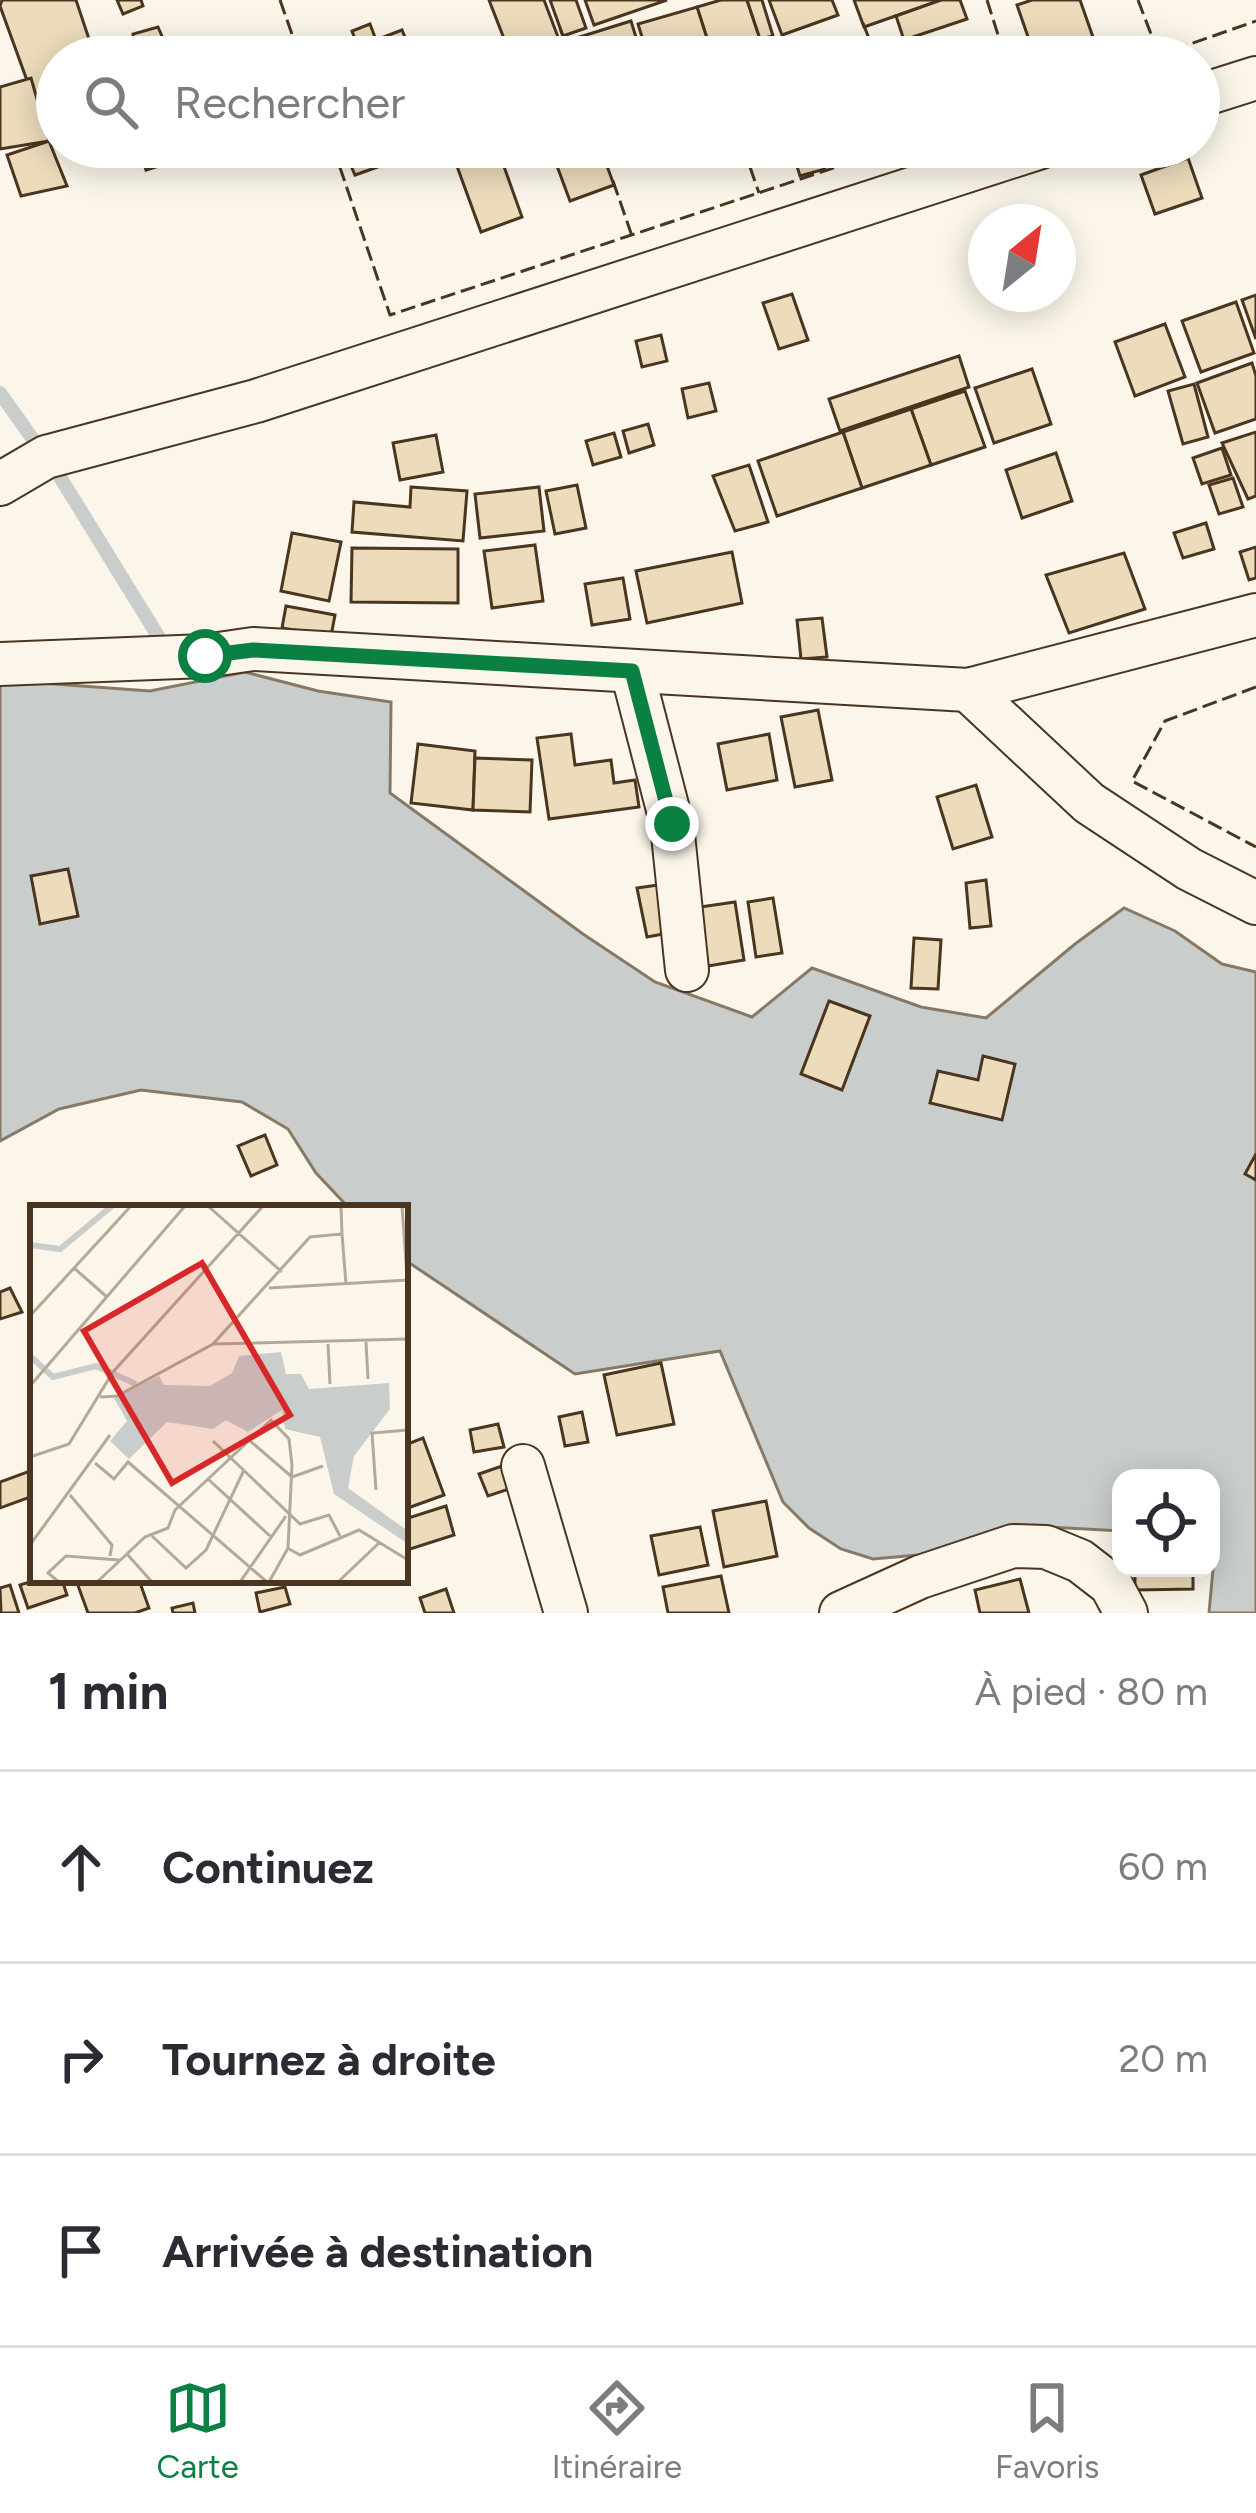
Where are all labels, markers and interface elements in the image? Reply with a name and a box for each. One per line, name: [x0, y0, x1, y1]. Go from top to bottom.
search box: [36, 36, 1220, 168]
icon: search: [78, 69, 144, 135]
text: Rechercher: [174, 75, 405, 129]
north arrow: [968, 204, 1076, 312]
route start: [178, 629, 232, 683]
route end: [645, 797, 699, 851]
inset map: [30, 1205, 408, 1583]
map controls: [1112, 1469, 1220, 1577]
button: locate: [1112, 1469, 1220, 1577]
text: 1 min: [48, 1661, 168, 1722]
text: À pied · 80 m: [975, 1668, 1208, 1715]
icon: ahead: [48, 1834, 114, 1900]
text: Continuez: [162, 1840, 374, 1894]
text: 60 m: [1118, 1843, 1208, 1890]
icon: right: [48, 2026, 114, 2092]
text: Tournez à droite: [162, 2032, 496, 2086]
text: 20 m: [1118, 2035, 1208, 2082]
icon: arrive: [48, 2218, 114, 2284]
text: Arrivée à destination: [162, 2224, 593, 2278]
tab: Carte: [157, 2375, 239, 2486]
tab: Itinéraire: [552, 2375, 682, 2486]
tab: Favoris: [995, 2375, 1099, 2486]

